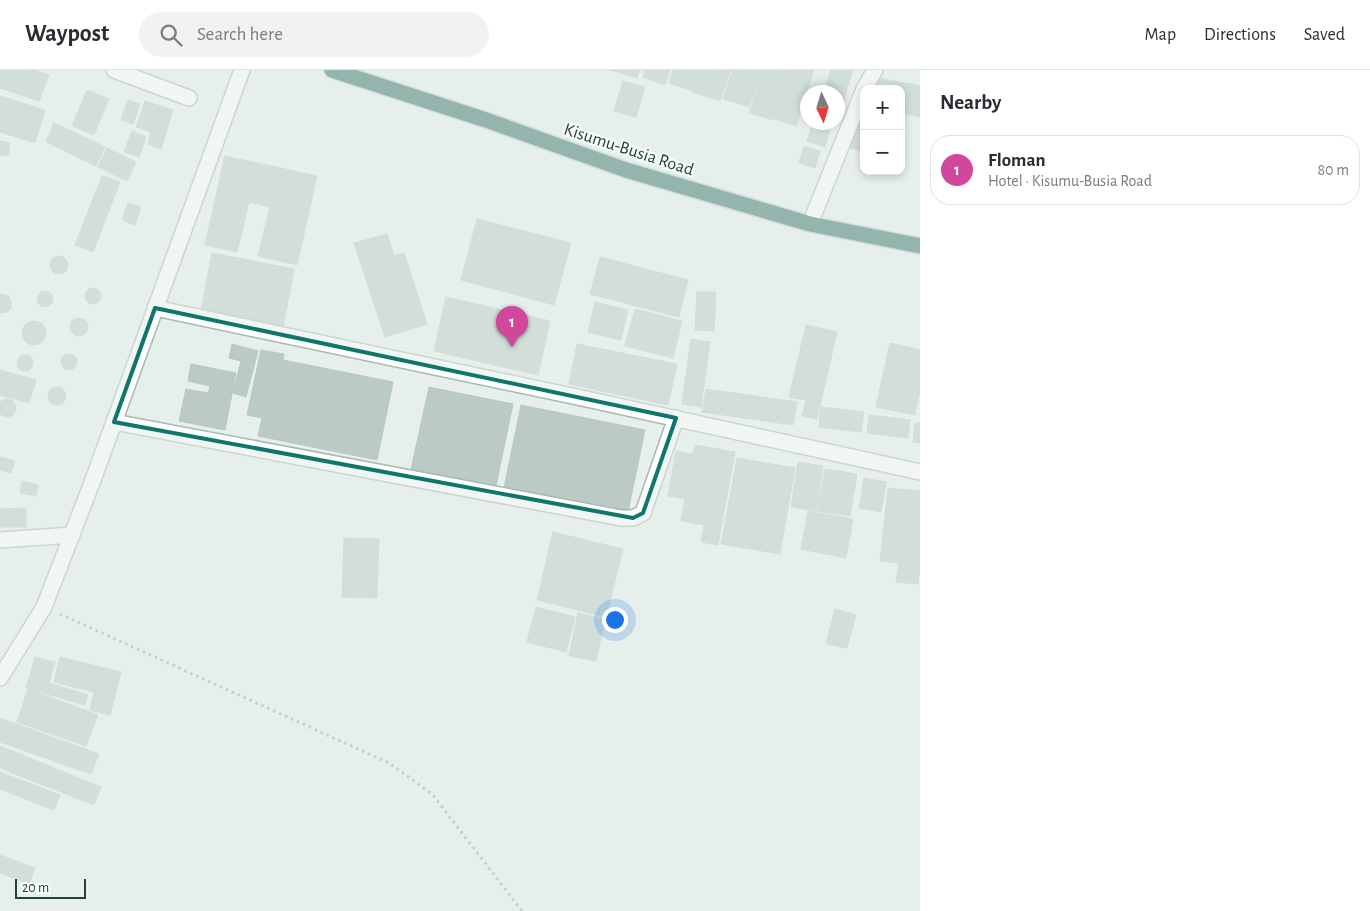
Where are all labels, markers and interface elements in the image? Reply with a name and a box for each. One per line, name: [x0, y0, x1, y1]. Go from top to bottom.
search box: [139, 12, 489, 57]
icon: search: [157, 21, 185, 49]
text: Waypost: [25, 22, 109, 46]
text: Search here: [197, 25, 283, 44]
text: Map: [1145, 26, 1176, 44]
text: Directions: [1204, 26, 1276, 44]
text: Saved: [1304, 26, 1345, 44]
north arrow: [800, 85, 845, 130]
map controls: [860, 85, 905, 175]
button: +: [860, 85, 905, 130]
text: Nearby: [940, 92, 1001, 113]
street label: Kisumu-Busia Road: [562, 120, 696, 179]
button: −: [860, 130, 905, 175]
text: Floman: [988, 151, 1046, 170]
text: 1: [954, 162, 960, 178]
text: 80 m: [1318, 162, 1349, 178]
text: Hotel · Kisumu-Busia Road: [988, 173, 1152, 189]
pin: 1: [496, 306, 528, 347]
your location: [602, 607, 628, 633]
scale bar: [15, 876, 86, 899]
text: 20 m: [22, 881, 49, 895]

